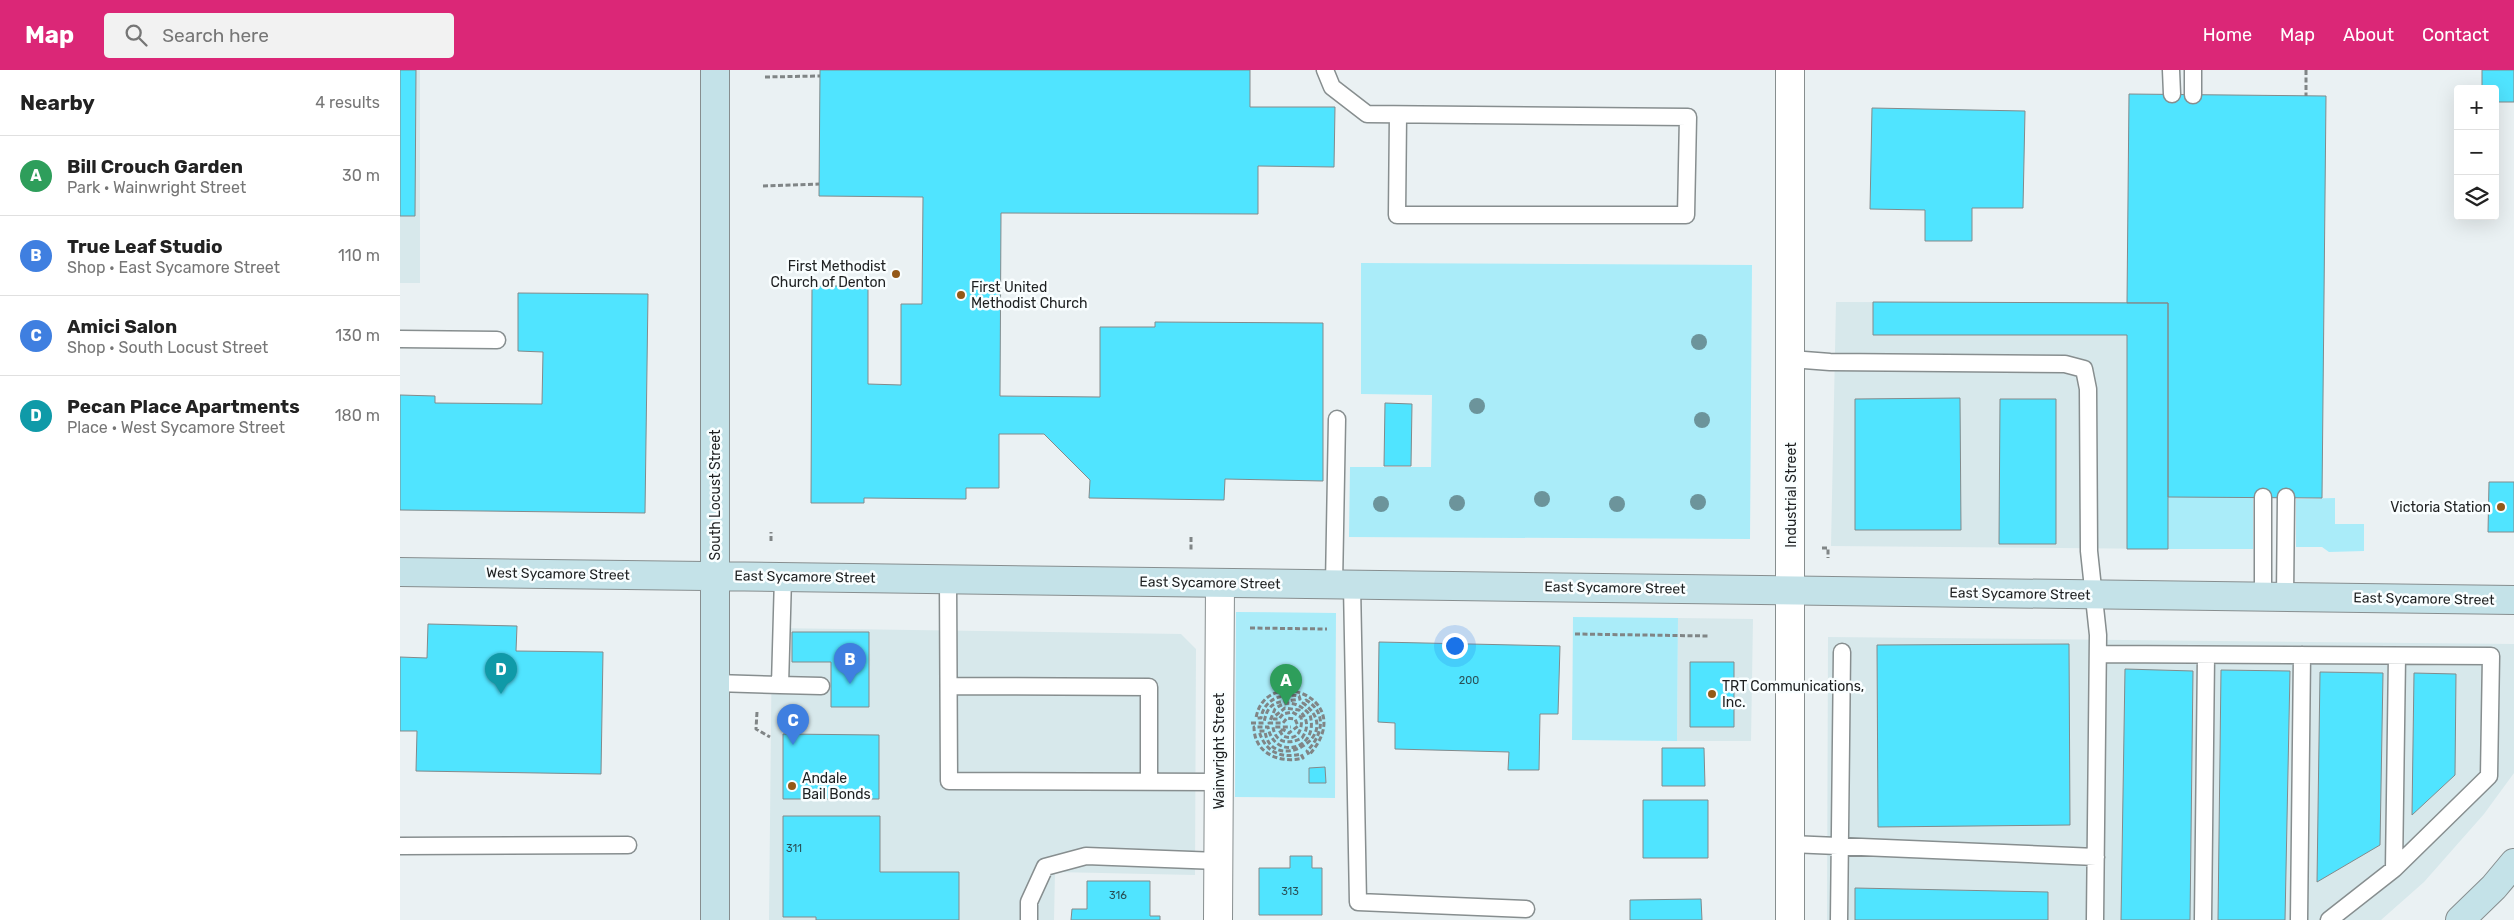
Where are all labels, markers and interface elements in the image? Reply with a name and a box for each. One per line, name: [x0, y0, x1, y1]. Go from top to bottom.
search box: [104, 13, 454, 58]
text: Map: [25, 21, 74, 49]
icon: search: [122, 21, 150, 49]
text: Search here: [162, 24, 269, 47]
text: Home: [2203, 24, 2252, 46]
text: Map: [2280, 24, 2315, 46]
text: About: [2343, 24, 2394, 46]
text: Contact: [2422, 24, 2489, 46]
map controls: [2454, 85, 2499, 220]
button: +: [2454, 85, 2499, 130]
text: Nearby: [20, 90, 95, 115]
text: 4 results: [315, 93, 380, 112]
button: −: [2454, 130, 2499, 175]
text: Bill Crouch Garden: [67, 155, 243, 178]
text: A: [30, 166, 42, 185]
text: 30 m: [342, 166, 380, 185]
button: layers: [2454, 175, 2499, 220]
text: Park · Wainwright Street: [67, 178, 246, 197]
text: True Leaf Studio: [67, 235, 223, 258]
text: B: [30, 246, 42, 265]
text: 110 m: [338, 246, 380, 265]
text: Shop · East Sycamore Street: [67, 258, 280, 277]
place label: First Methodist Church of Denton: [771, 258, 887, 291]
marker: First Methodist Church of Denton: [890, 268, 902, 280]
place label: First United Methodist Church: [971, 279, 1087, 312]
marker: First United Methodist Church: [955, 289, 967, 301]
text: Amici Salon: [67, 315, 177, 338]
text: C: [30, 326, 42, 345]
text: 130 m: [335, 326, 380, 345]
text: Shop · South Locust Street: [67, 338, 268, 357]
text: Pecan Place Apartments: [67, 395, 300, 418]
text: D: [30, 406, 42, 425]
text: 180 m: [335, 406, 380, 425]
text: Place · West Sycamore Street: [67, 418, 285, 437]
street label: South Locust Street: [707, 429, 724, 561]
street label: Industrial Street: [1783, 442, 1800, 548]
place label: Victoria Station: [2390, 499, 2491, 516]
marker: Victoria Station: [2495, 501, 2507, 513]
street label: West Sycamore Street: [486, 564, 631, 584]
street label: East Sycamore Street: [734, 567, 876, 587]
street label: East Sycamore Street: [1139, 573, 1281, 593]
street label: East Sycamore Street: [1544, 578, 1686, 598]
street label: East Sycamore Street: [1949, 584, 2091, 604]
street label: East Sycamore Street: [2353, 589, 2495, 609]
your location: [1442, 633, 1468, 659]
pin: B: [834, 643, 866, 684]
pin: D: [485, 653, 517, 694]
pin: A: [1270, 664, 1302, 705]
house number: 200: [1459, 674, 1479, 687]
place label: TRT Communications, Inc.: [1722, 678, 1864, 711]
marker: TRT Communications, Inc.: [1706, 688, 1718, 700]
street label: Wainwright Street: [1211, 692, 1228, 809]
pin: C: [777, 704, 809, 745]
place label: Andale Bail Bonds: [802, 770, 871, 803]
marker: Andale Bail Bonds: [786, 780, 798, 792]
house number: 311: [786, 842, 802, 855]
house number: 313: [1281, 885, 1299, 898]
house number: 316: [1109, 889, 1127, 902]

